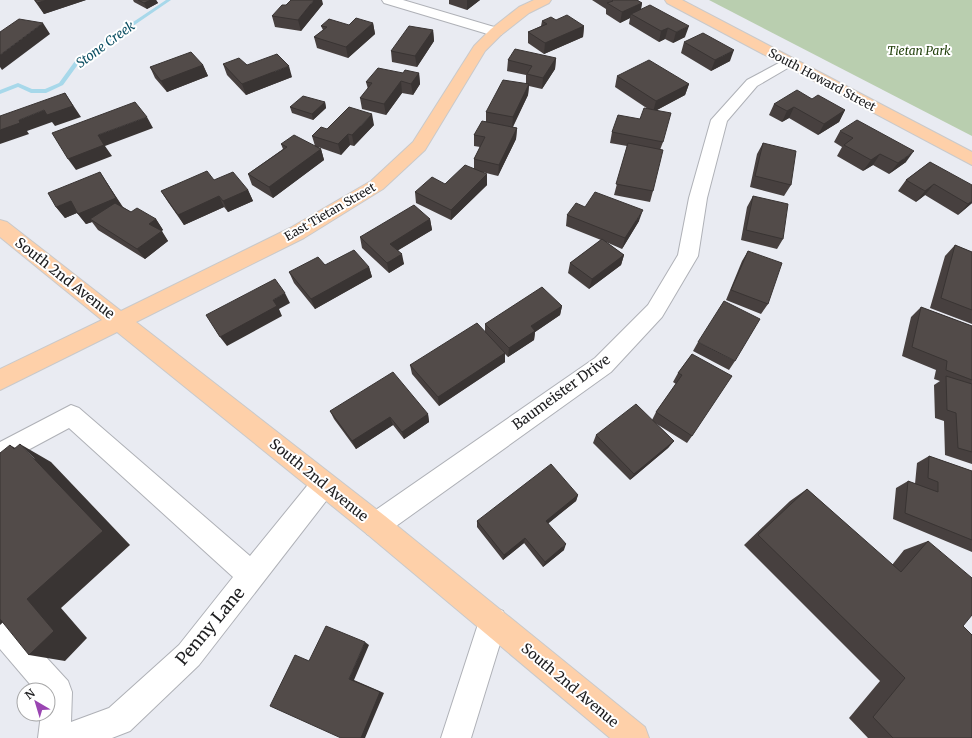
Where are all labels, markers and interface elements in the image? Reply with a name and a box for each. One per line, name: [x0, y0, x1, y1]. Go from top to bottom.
water label: Stone Creek: [73, 17, 138, 71]
park label: Tietan Park: [887, 43, 951, 58]
street label: South Howard Street: [766, 45, 879, 114]
street label: East Tietan Street: [282, 179, 378, 244]
street label: South 2nd Avenue: [12, 233, 118, 323]
street label: Baumeister Drive: [508, 350, 614, 434]
street label: South 2nd Avenue: [266, 435, 372, 525]
street label: Penny Lane: [171, 582, 249, 670]
street label: South 2nd Avenue: [518, 639, 622, 731]
north arrow: [16, 682, 56, 722]
text: N: [22, 686, 38, 702]

